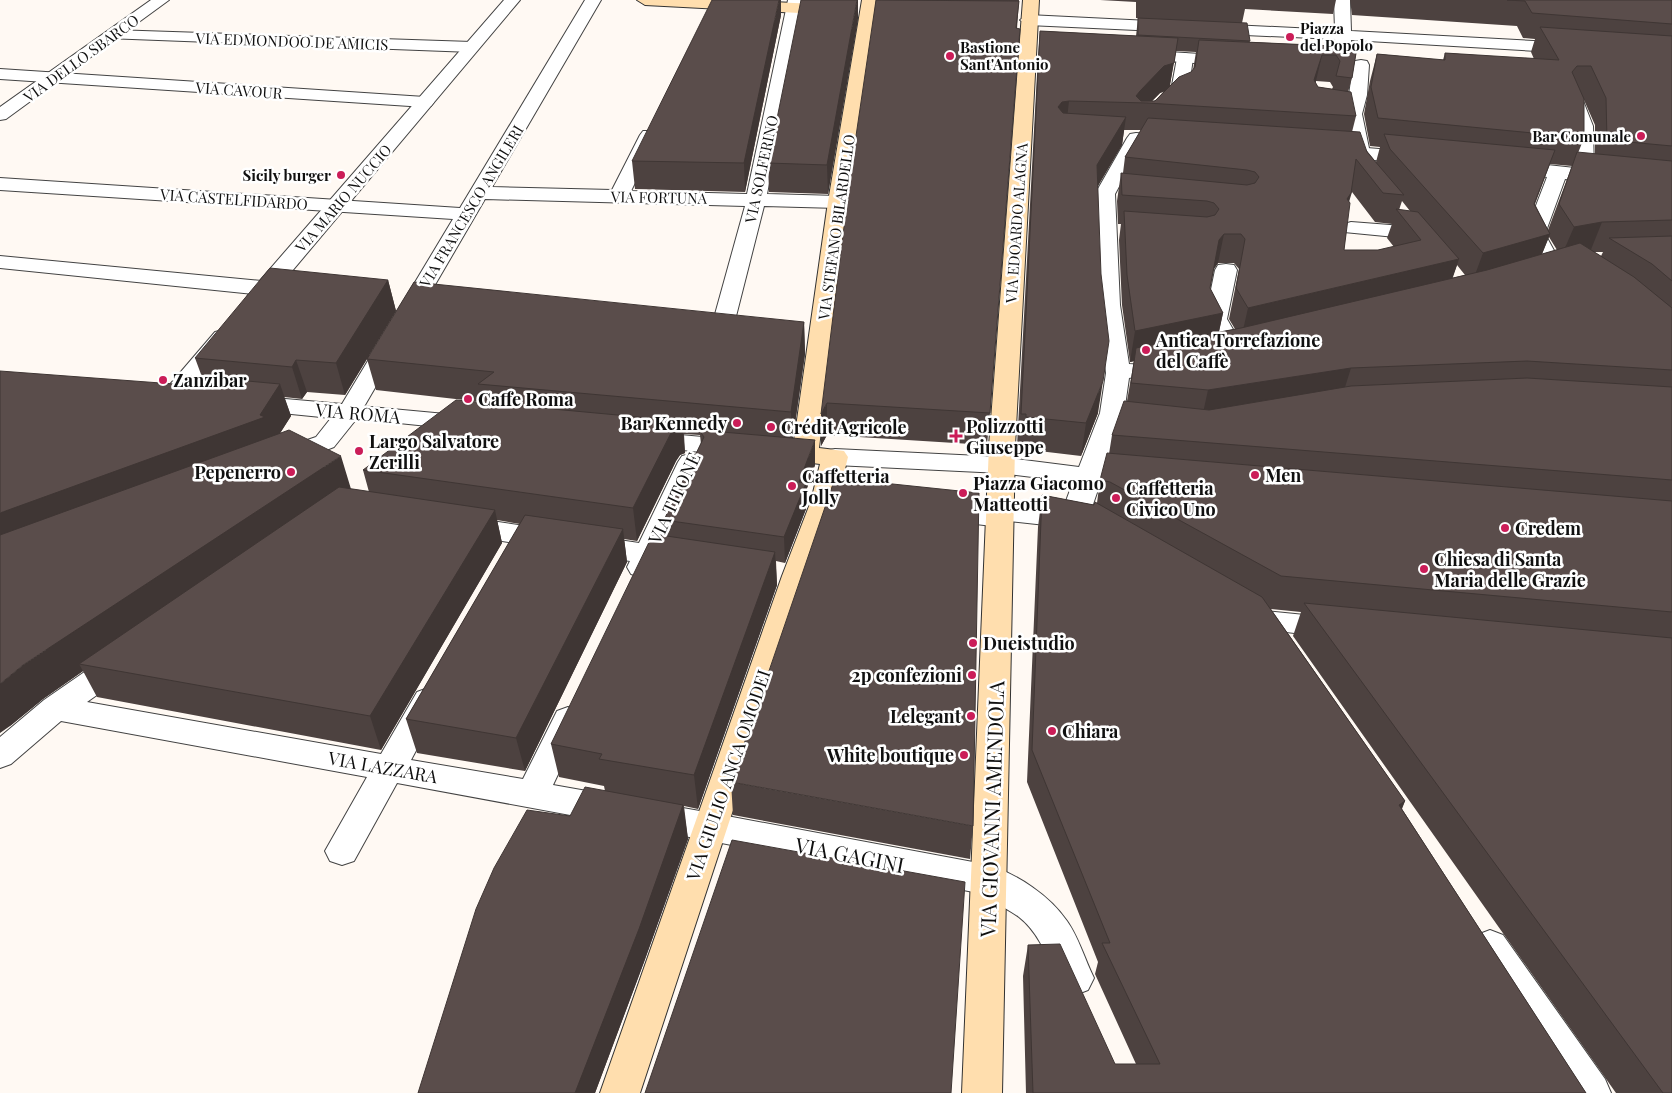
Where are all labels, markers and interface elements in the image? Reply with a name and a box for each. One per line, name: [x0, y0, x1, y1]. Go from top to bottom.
street label: VIA DELLO SBARCO: [19, 9, 143, 107]
place label: Piazza del Popolo: [1300, 18, 1373, 55]
street label: VIA EDMONDOO DE AMICIS: [194, 28, 389, 54]
marker: Piazza del Popolo: [1284, 31, 1296, 43]
place label: Bastione Sant'Antonio: [960, 37, 1049, 74]
marker: Bastione Sant'Antonio: [944, 50, 956, 62]
street label: VIA CAVOUR: [194, 77, 283, 103]
street label: VIA SOLFERINO: [740, 113, 782, 226]
street label: VIA FRANCESCO ANGILERI: [414, 121, 527, 292]
place label: Bar Comunale: [1532, 126, 1631, 146]
marker: Bar Comunale: [1635, 130, 1647, 142]
street label: VIA STEFANO BILARDELLO: [813, 133, 859, 322]
street label: VIA MARIO NUCCIO: [290, 140, 395, 257]
street label: VIA EDOARDO ALAGNA: [1000, 142, 1032, 305]
place label: Sicily burger: [242, 165, 331, 185]
marker: Sicily burger: [335, 169, 347, 181]
street label: VIA CASTELFIDARDO: [159, 184, 308, 214]
street label: VIA FORTUNA: [610, 186, 708, 208]
place label: Antica Torrefazione del Caffè: [1155, 328, 1320, 373]
marker: Antica Torrefazione del Caffè: [1140, 344, 1152, 356]
place label: Zanzibar: [173, 368, 247, 392]
marker: Zanzibar: [157, 374, 169, 386]
place label: Caffe Roma: [478, 387, 574, 411]
marker: Caffe Roma: [462, 393, 474, 405]
street label: VIA ROMA: [314, 397, 402, 429]
place label: Bar Kennedy: [621, 411, 728, 435]
place label: Polizzotti Giuseppe: [966, 414, 1044, 459]
place label: Crédit Agricole: [781, 415, 907, 439]
marker: Bar Kennedy: [731, 417, 743, 429]
marker: Crédit Agricole: [765, 421, 777, 433]
place label: Largo Salvatore Zerilli: [369, 429, 499, 474]
marker: Polizzotti Giuseppe: [950, 430, 962, 442]
marker: Largo Salvatore Zerilli: [353, 445, 365, 457]
street label: VIA TITONE: [642, 448, 706, 548]
place label: Pepenerro: [194, 460, 281, 484]
place label: Men: [1265, 463, 1301, 487]
place label: Caffetteria Jolly: [801, 464, 890, 509]
marker: Pepenerro: [285, 466, 297, 478]
marker: Men: [1249, 469, 1261, 481]
place label: Piazza Giacomo Matteotti: [973, 471, 1104, 516]
place label: Caffetteria Civico Uno: [1126, 476, 1216, 521]
marker: Caffetteria Jolly: [786, 480, 798, 492]
marker: Piazza Giacomo Matteotti: [957, 487, 969, 499]
marker: Caffetteria Civico Uno: [1110, 492, 1122, 504]
place label: Credem: [1515, 516, 1582, 540]
marker: Credem: [1499, 522, 1511, 534]
place label: Chiesa di Santa Maria delle Grazie: [1434, 547, 1586, 592]
marker: Chiesa di Santa Maria delle Grazie: [1418, 563, 1430, 575]
place label: Dueistudio: [983, 631, 1075, 655]
marker: Dueistudio: [967, 637, 979, 649]
place label: 2p confezioni: [851, 663, 962, 687]
street label: VIA GIULIO ANCA OMODEI: [680, 666, 775, 885]
marker: 2p confezioni: [966, 669, 978, 681]
street label: VIA GIOVANNI AMENDOLA: [972, 680, 1009, 939]
place label: Lelegant: [890, 704, 962, 728]
marker: Lelegant: [965, 710, 977, 722]
place label: Chiara: [1062, 719, 1119, 743]
marker: Chiara: [1046, 725, 1058, 737]
place label: White boutique: [826, 743, 954, 767]
street label: VIA LAZZARA: [325, 745, 440, 789]
marker: White boutique: [958, 749, 970, 761]
street label: VIA GAGINI: [792, 830, 907, 878]

